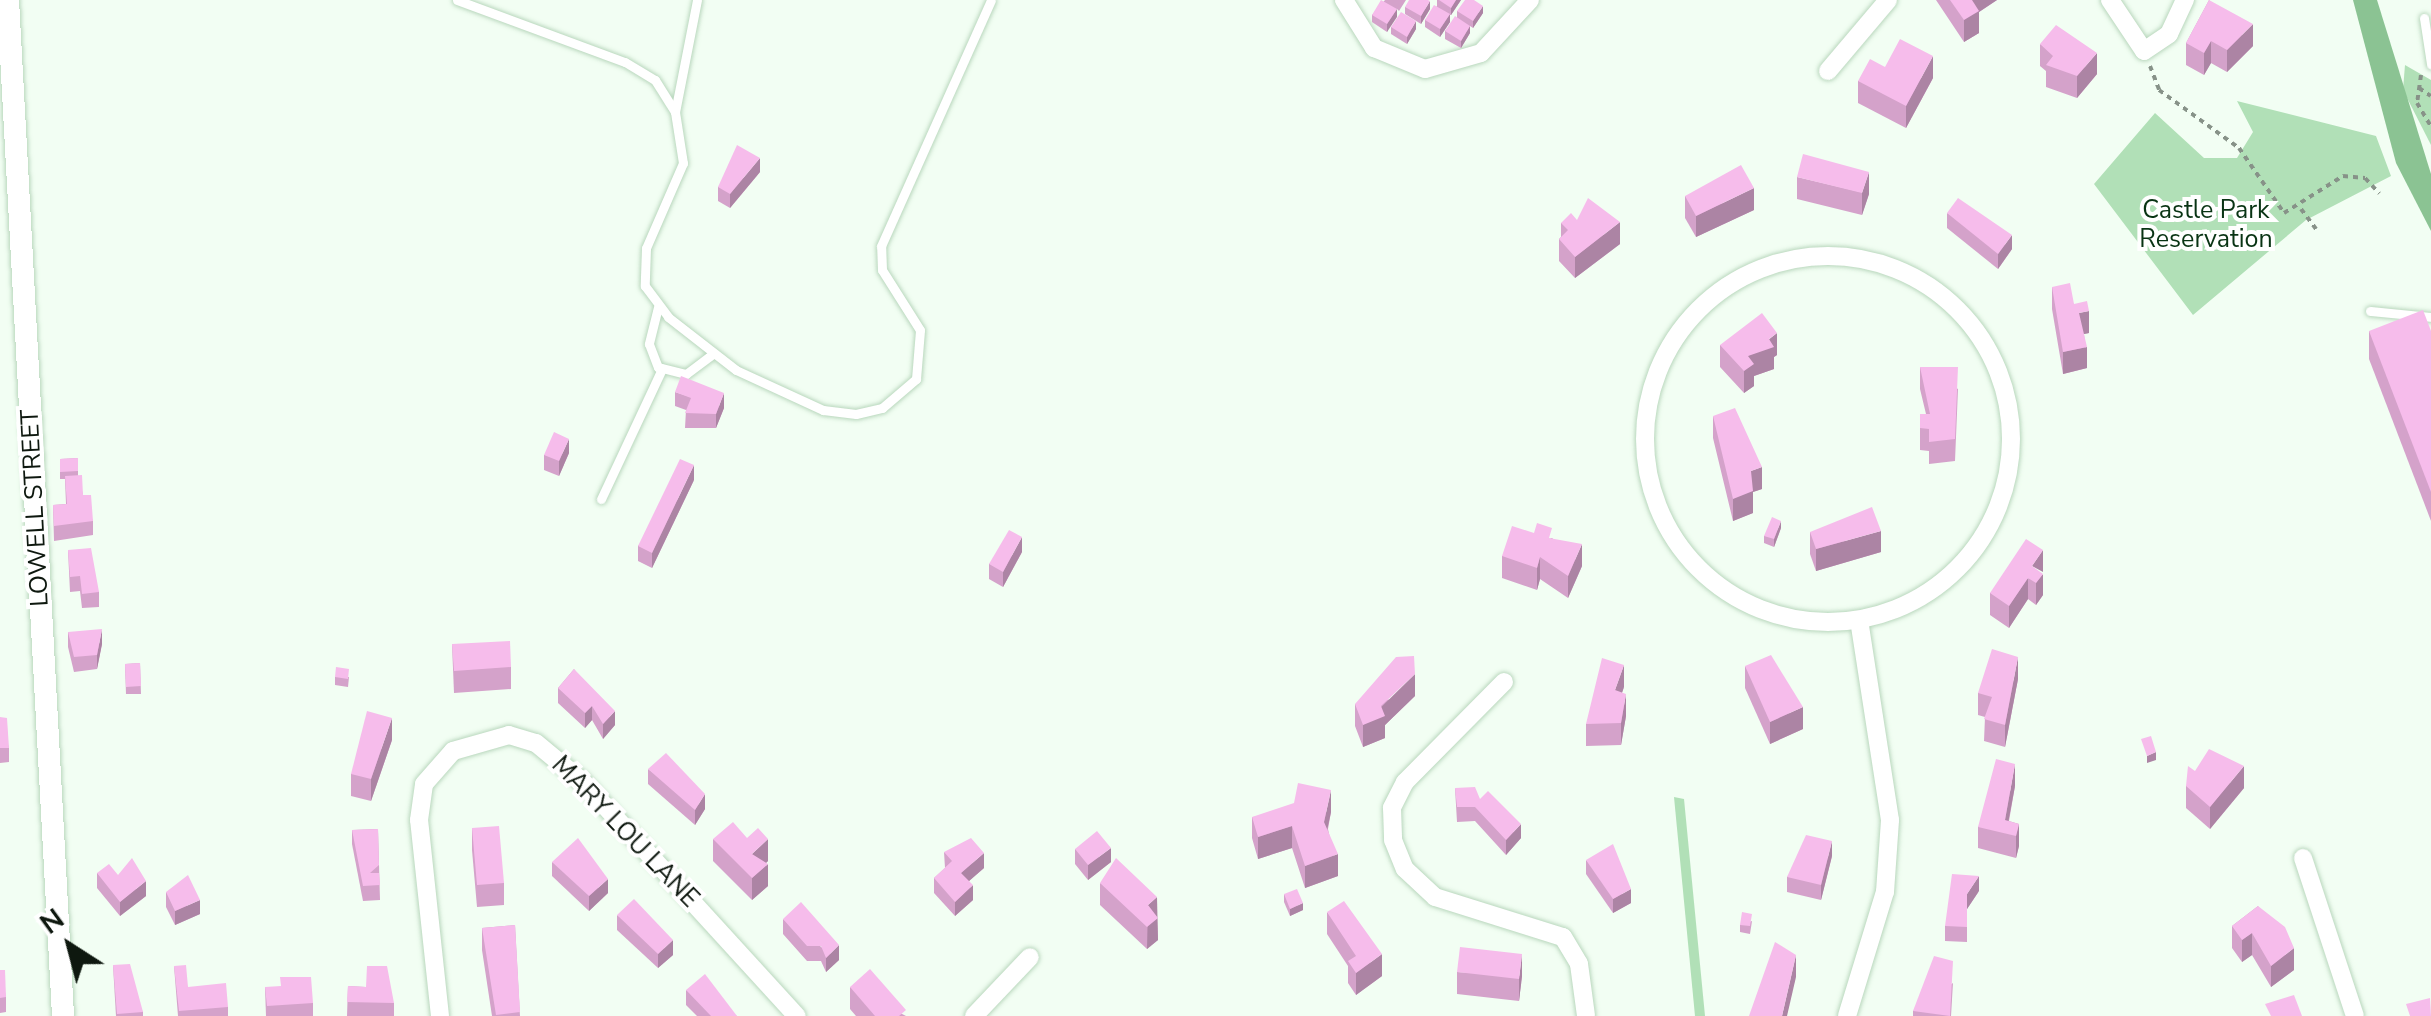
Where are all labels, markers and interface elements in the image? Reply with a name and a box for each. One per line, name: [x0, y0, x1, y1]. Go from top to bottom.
park label: Castle Park Reservation: [2139, 196, 2273, 255]
street label: LOWELL STREET: [15, 408, 55, 608]
street label: MARY LOU LANE: [545, 750, 705, 914]
north arrow: [20, 896, 120, 996]
text: N: [33, 900, 72, 943]

